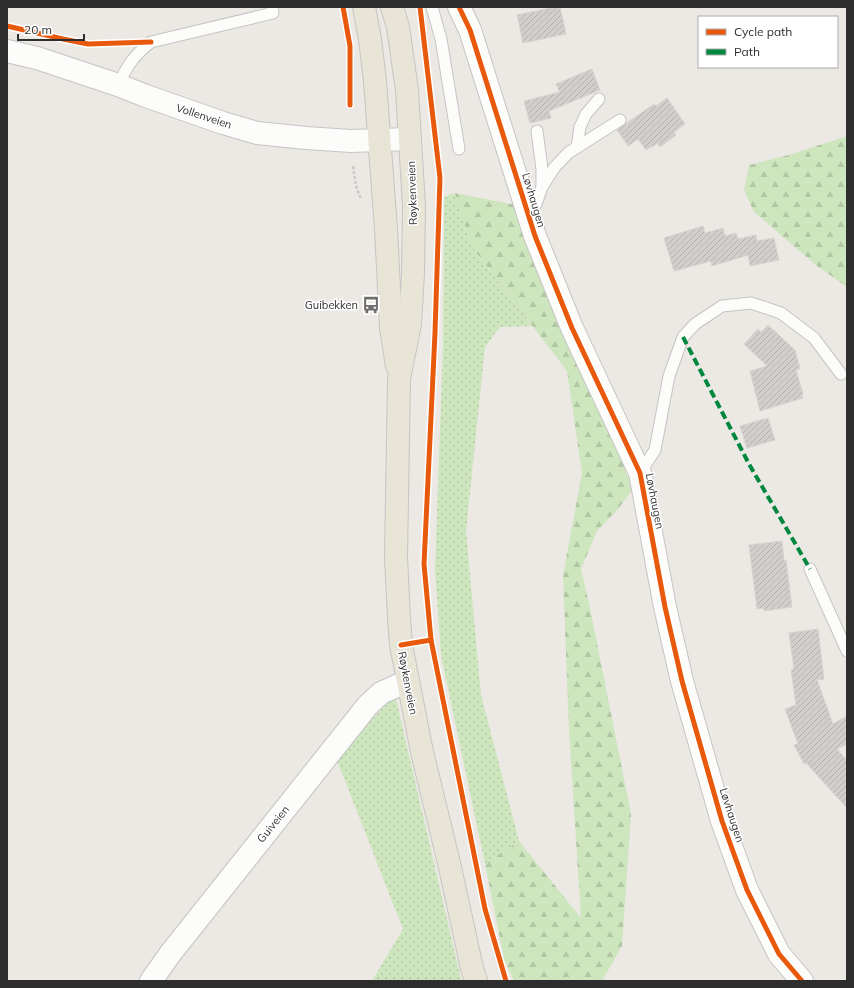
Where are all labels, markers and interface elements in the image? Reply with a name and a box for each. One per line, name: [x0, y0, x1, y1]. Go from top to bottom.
scale bar: [18, 16, 84, 42]
legend: [698, 16, 838, 68]
text: 20 m: [24, 22, 52, 37]
text: Cycle path: [734, 24, 792, 39]
text: Path: [734, 44, 760, 59]
street label: Vollenveien: [174, 100, 234, 132]
street label: Røykenveien: [404, 161, 420, 225]
street label: Løvhaugen: [519, 171, 549, 229]
bus stop icon: Guibekken: [361, 295, 381, 315]
place label: Guibekken: [305, 298, 358, 312]
street label: Løvhaugen: [643, 472, 667, 530]
street label: Røykenveien: [395, 650, 421, 716]
street label: Løvhaugen: [717, 786, 747, 844]
street label: Guiveien: [254, 803, 292, 845]

